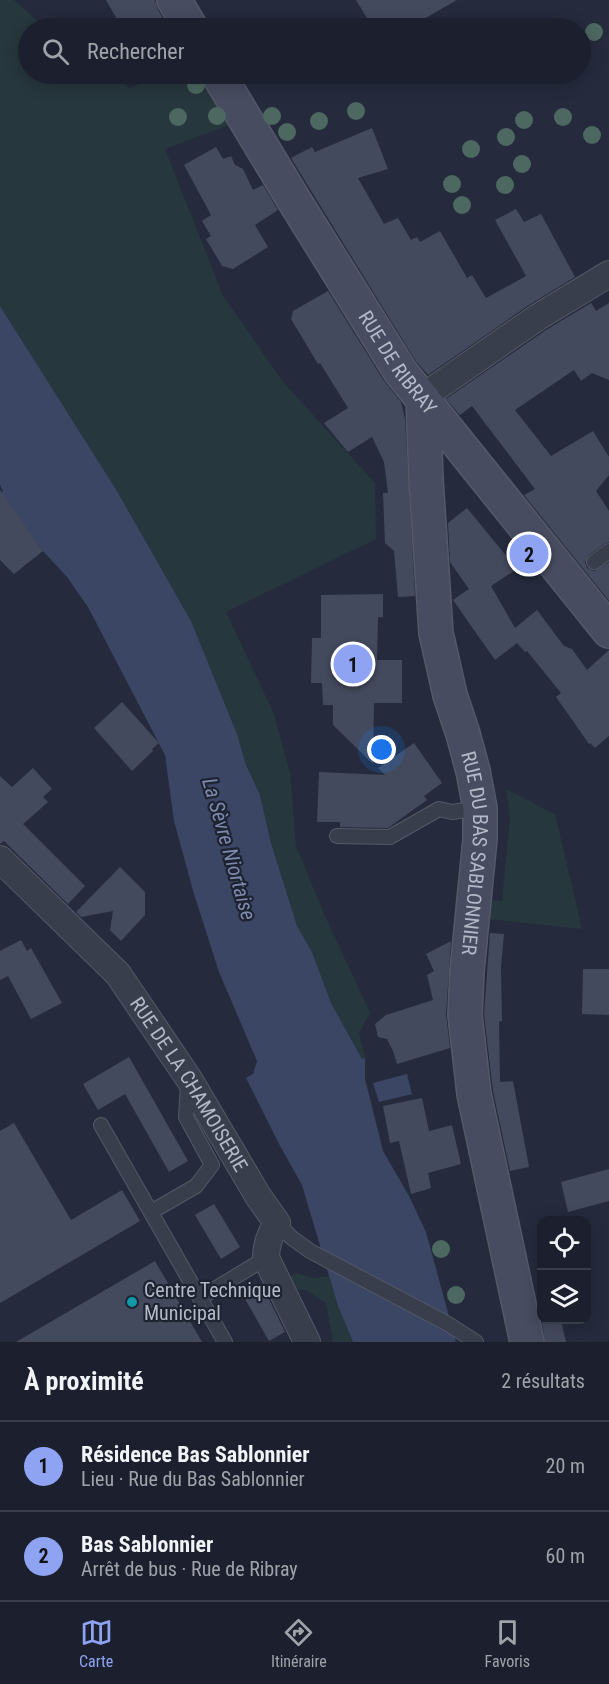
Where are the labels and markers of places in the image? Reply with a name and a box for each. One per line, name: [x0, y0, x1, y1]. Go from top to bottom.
pin: 2: [510, 532, 548, 576]
pin: 1: [334, 642, 372, 686]
place label: Centre Technique Municipal: [144, 1278, 281, 1325]
marker: Centre Technique Municipal: [125, 1295, 139, 1309]

